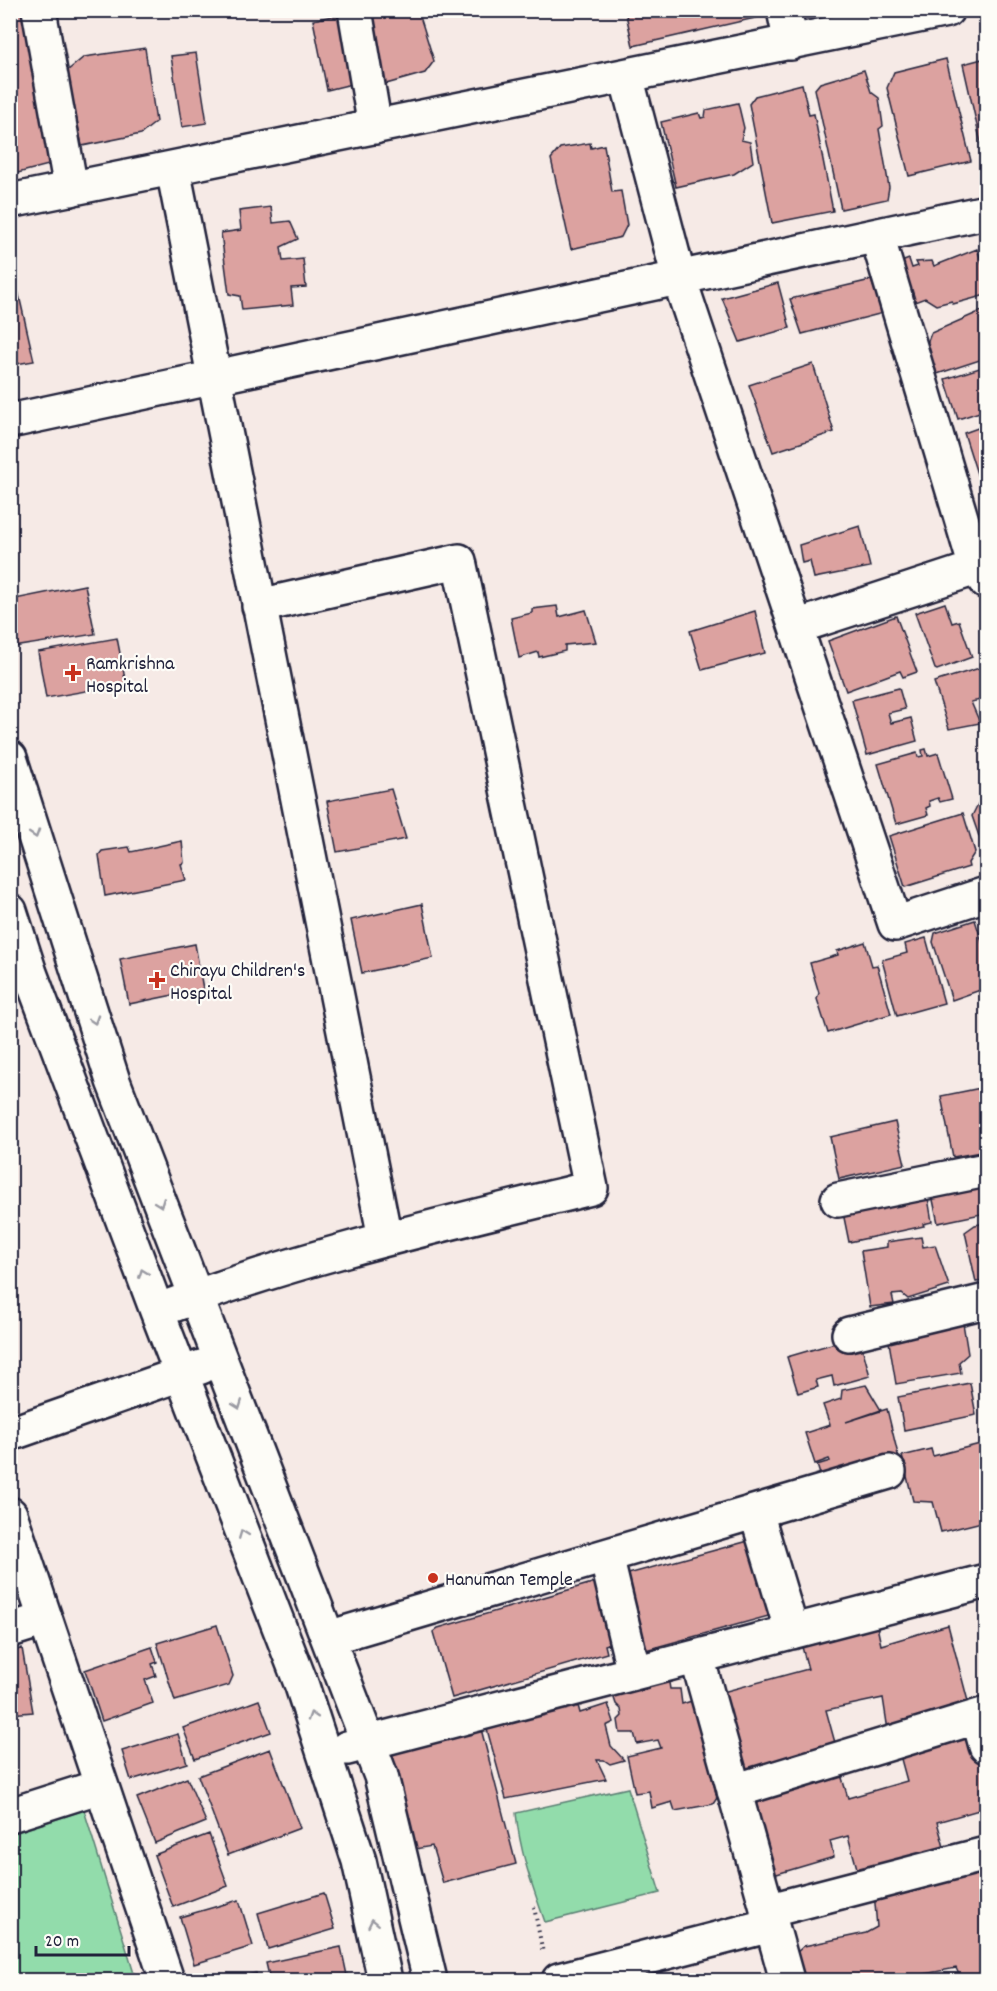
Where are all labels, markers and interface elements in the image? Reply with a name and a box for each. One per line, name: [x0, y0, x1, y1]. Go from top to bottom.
place label: Ramkrishna Hospital: [86, 651, 175, 702]
marker: Ramkrishna Hospital: [64, 664, 82, 682]
one-way arrow: [27, 828, 40, 839]
place label: Chirayu Children's Hospital: [170, 958, 305, 1009]
marker: Chirayu Children's Hospital: [148, 971, 166, 989]
one-way arrow: [86, 1014, 99, 1025]
one-way arrow: [153, 1197, 165, 1208]
one-way arrow: [138, 1269, 151, 1279]
one-way arrow: [230, 1399, 243, 1409]
one-way arrow: [238, 1529, 251, 1540]
place label: Hanuman Temple: [445, 1567, 573, 1595]
marker: Hanuman Temple: [426, 1571, 440, 1585]
one-way arrow: [307, 1711, 319, 1722]
scale bar: [36, 1919, 129, 1957]
one-way arrow: [367, 1919, 380, 1929]
text: 20 m: [45, 1930, 79, 1955]

